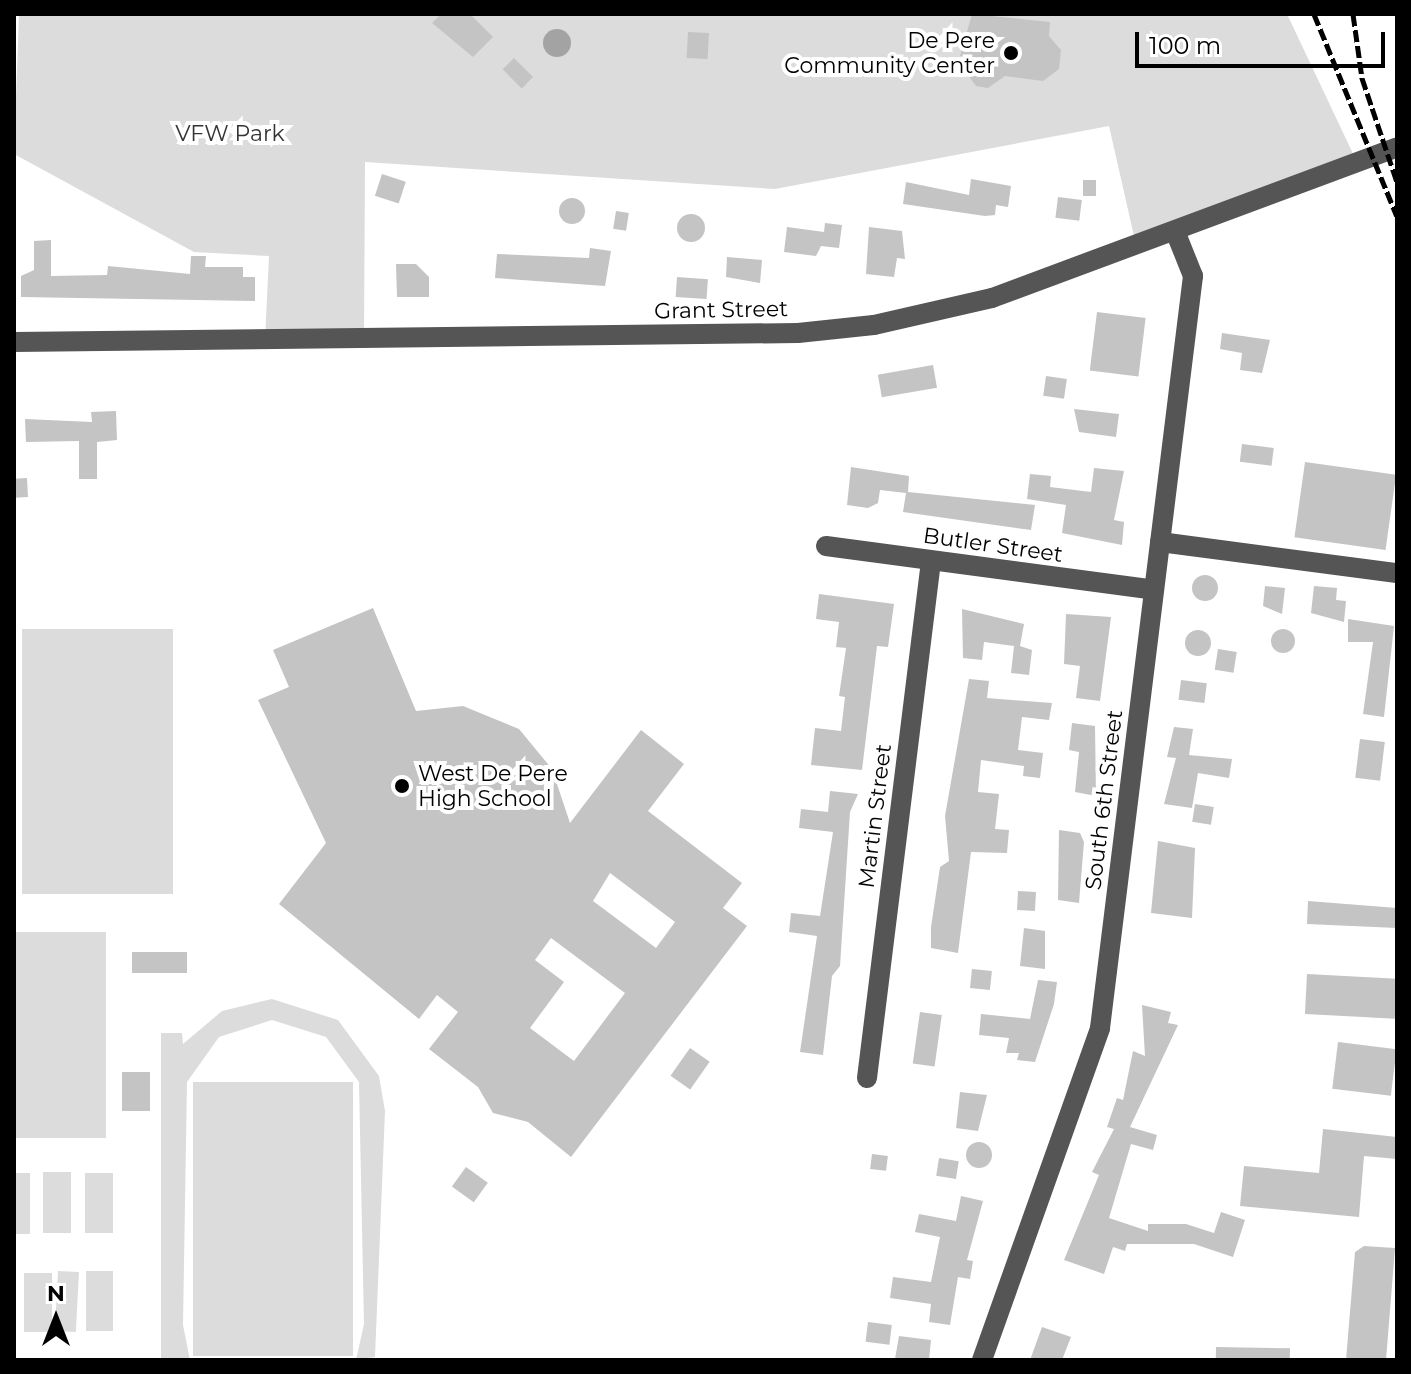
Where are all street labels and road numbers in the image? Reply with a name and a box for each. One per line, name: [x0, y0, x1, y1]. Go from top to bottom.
street label: Grant Street: [654, 296, 788, 324]
street label: Butler Street: [922, 522, 1064, 568]
street label: South 6th Street: [1080, 708, 1128, 892]
street label: Martin Street: [853, 742, 897, 890]

